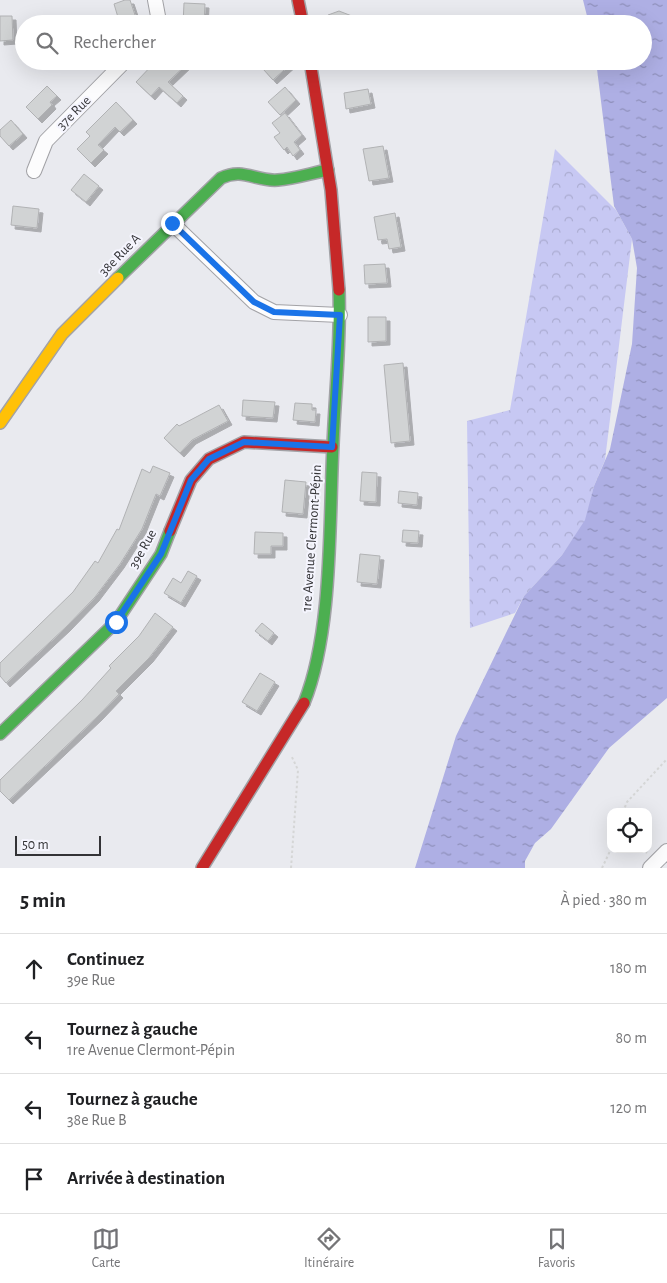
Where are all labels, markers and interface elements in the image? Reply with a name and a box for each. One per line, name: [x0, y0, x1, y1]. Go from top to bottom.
search box: [15, 15, 652, 70]
icon: search: [33, 29, 61, 57]
text: Rechercher: [73, 33, 156, 52]
street label: 37e Rue: [54, 93, 94, 133]
route end: [161, 212, 184, 235]
street label: 38e Rue A: [97, 231, 143, 279]
street label: 1re Avenue Clermont-Pépin: [300, 464, 324, 612]
street label: 39e Rue: [127, 527, 159, 571]
route start: [105, 611, 128, 634]
map controls: [607, 808, 652, 853]
button: locate: [607, 808, 652, 853]
scale bar: [15, 833, 101, 856]
text: 50 m: [22, 838, 49, 852]
text: 5 min: [20, 890, 66, 911]
text: À pied · 380 m: [560, 892, 647, 908]
text: Continuez: [67, 950, 144, 969]
icon: ahead: [20, 955, 48, 983]
text: 180 m: [610, 960, 647, 976]
text: 39e Rue: [67, 972, 115, 988]
text: Tournez à gauche: [67, 1020, 198, 1039]
icon: left: [20, 1025, 48, 1053]
text: 80 m: [616, 1030, 647, 1046]
text: 1re Avenue Clermont-Pépin: [67, 1042, 235, 1058]
text: Tournez à gauche: [67, 1090, 198, 1109]
icon: left: [20, 1095, 48, 1123]
text: 120 m: [610, 1100, 647, 1116]
text: 38e Rue B: [67, 1112, 127, 1128]
icon: arrive: [20, 1165, 48, 1193]
text: Arrivée à destination: [67, 1169, 225, 1188]
tab: Carte: [92, 1225, 121, 1272]
tab: Itinéraire: [304, 1225, 354, 1272]
tab: Favoris: [538, 1225, 575, 1272]

